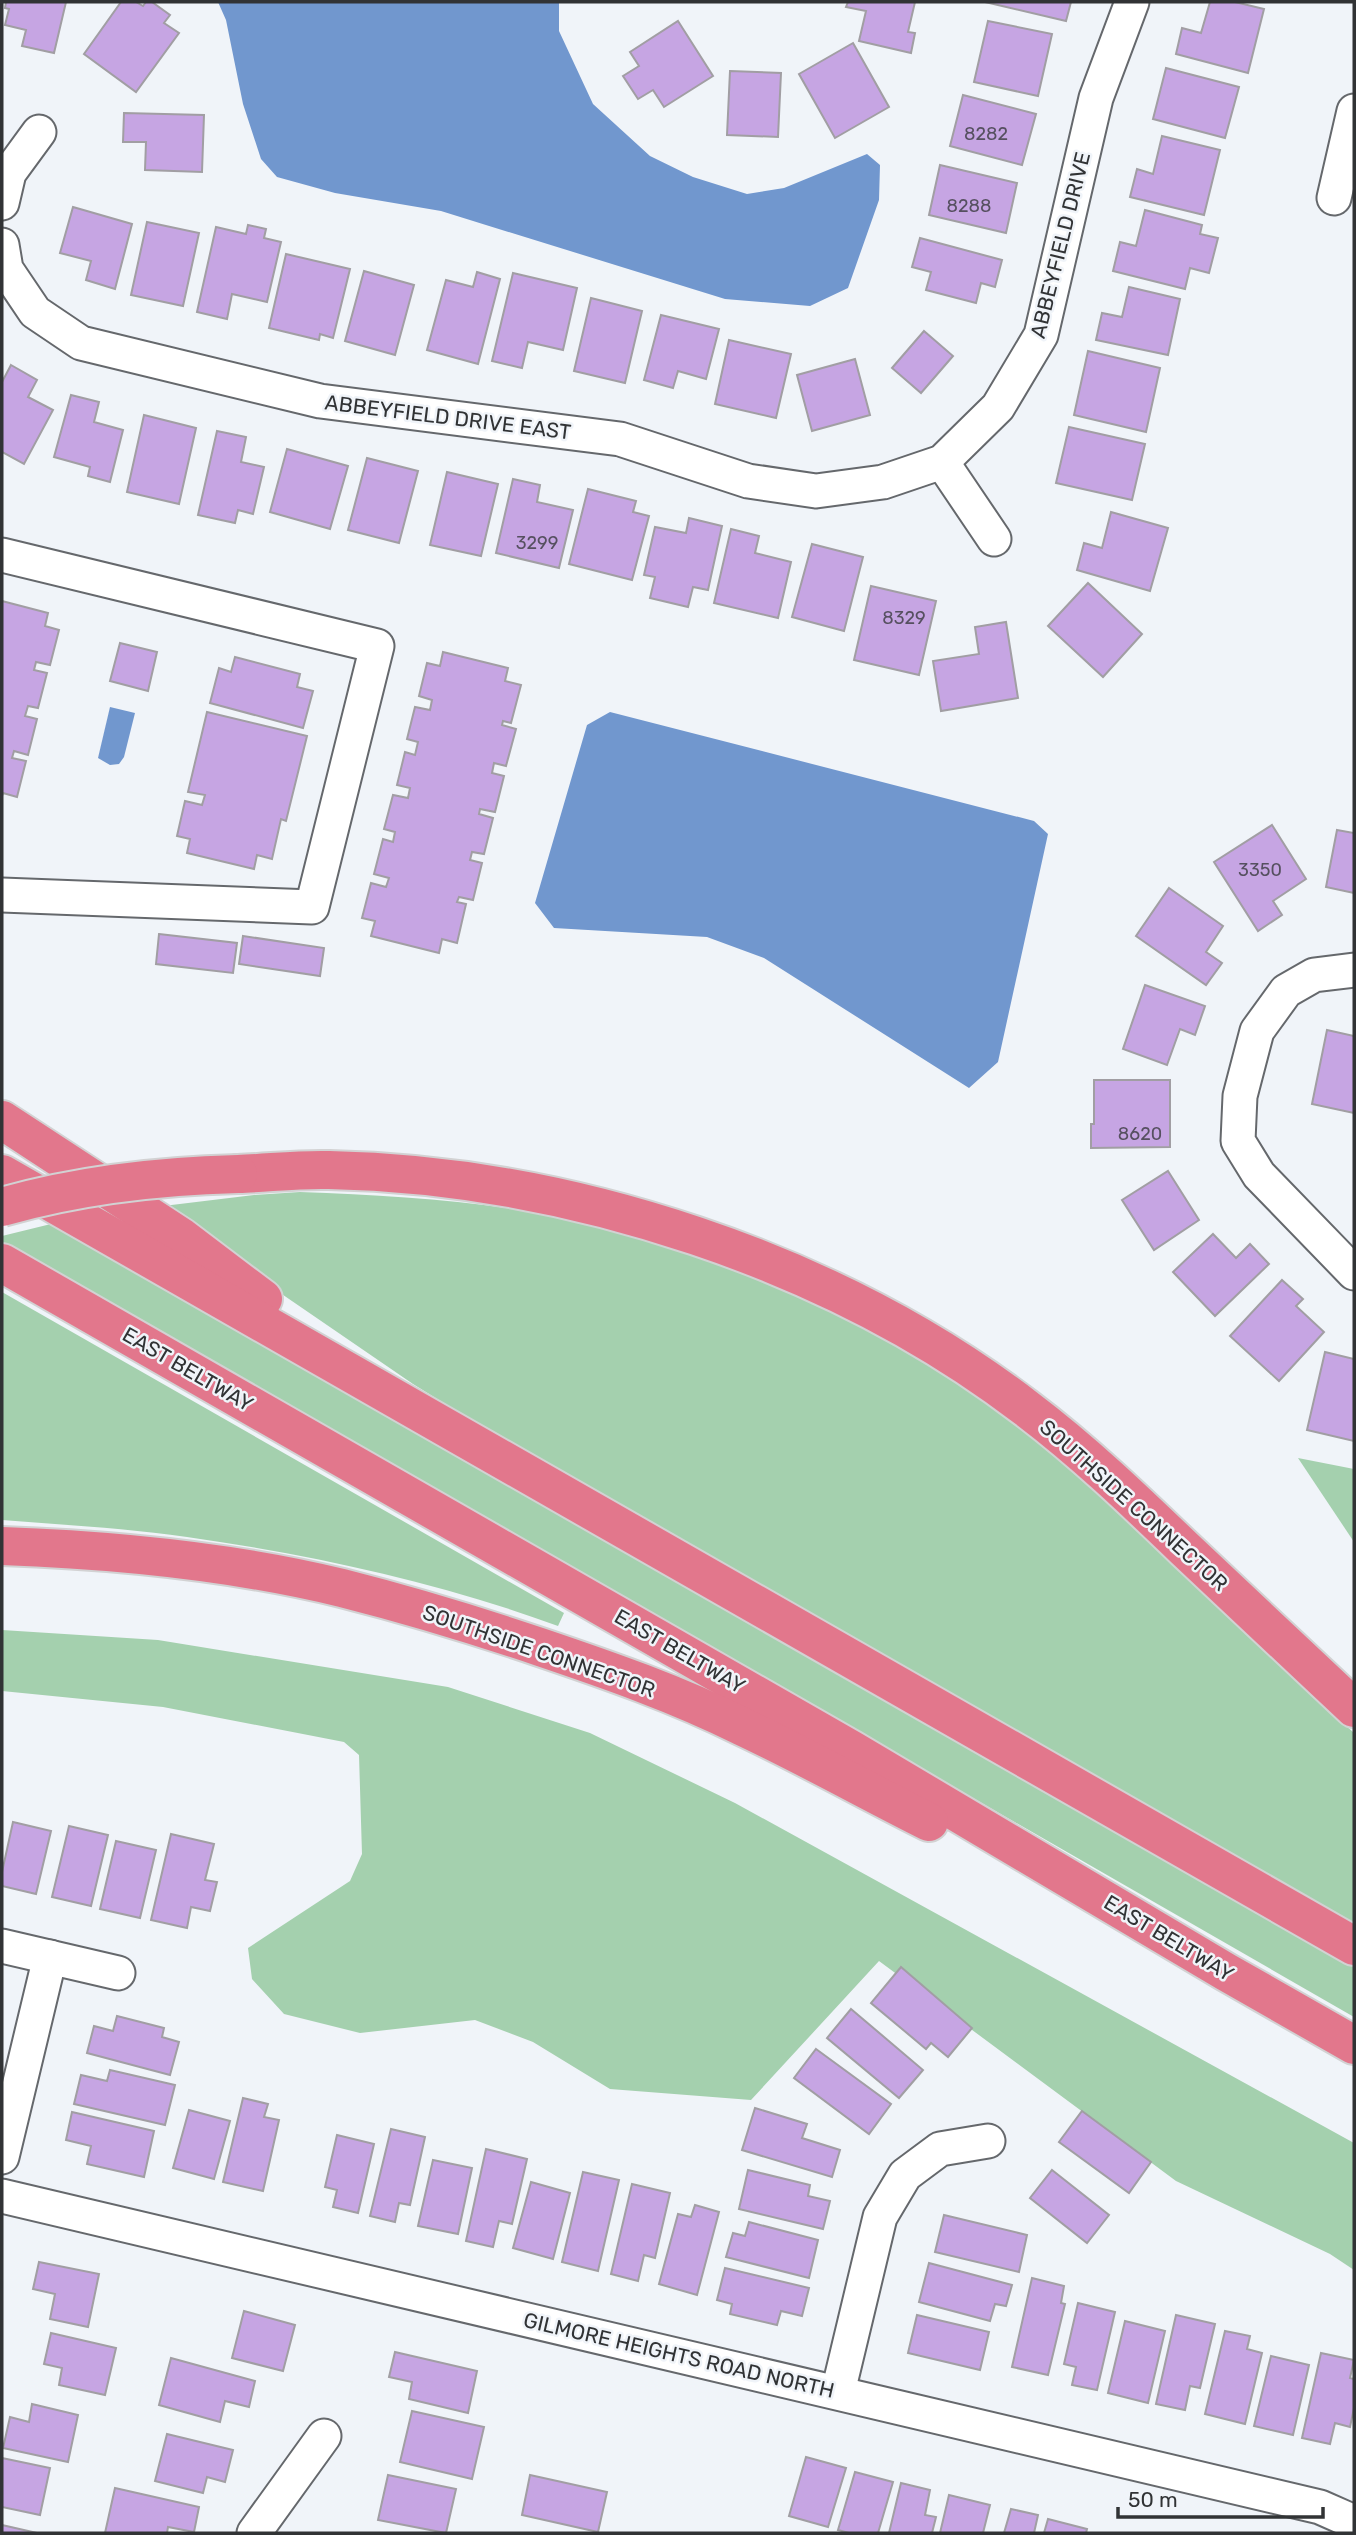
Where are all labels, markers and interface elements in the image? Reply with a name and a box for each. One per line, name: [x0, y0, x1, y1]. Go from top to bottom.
house number: 8282: [964, 123, 1008, 145]
street label: ABBEYFIELD DRIVE: [1025, 149, 1095, 341]
house number: 8288: [947, 195, 991, 217]
street label: ABBEYFIELD DRIVE EAST: [323, 389, 573, 445]
house number: 3299: [516, 532, 558, 554]
house number: 8329: [882, 607, 926, 629]
house number: 3350: [1238, 859, 1282, 881]
house number: 8620: [1118, 1123, 1162, 1145]
street label: EAST BELTWAY: [118, 1321, 258, 1417]
street label: SOUTHSIDE CONNECTOR: [1035, 1414, 1233, 1596]
street label: SOUTHSIDE CONNECTOR: [420, 1599, 658, 1703]
street label: EAST BELTWAY: [610, 1603, 750, 1699]
street label: EAST BELTWAY: [1100, 1889, 1238, 1987]
street label: GILMORE HEIGHTS ROAD NORTH: [521, 2307, 837, 2403]
scale bar: [1118, 2476, 1323, 2520]
text: 50 m: [1128, 2487, 1178, 2512]

